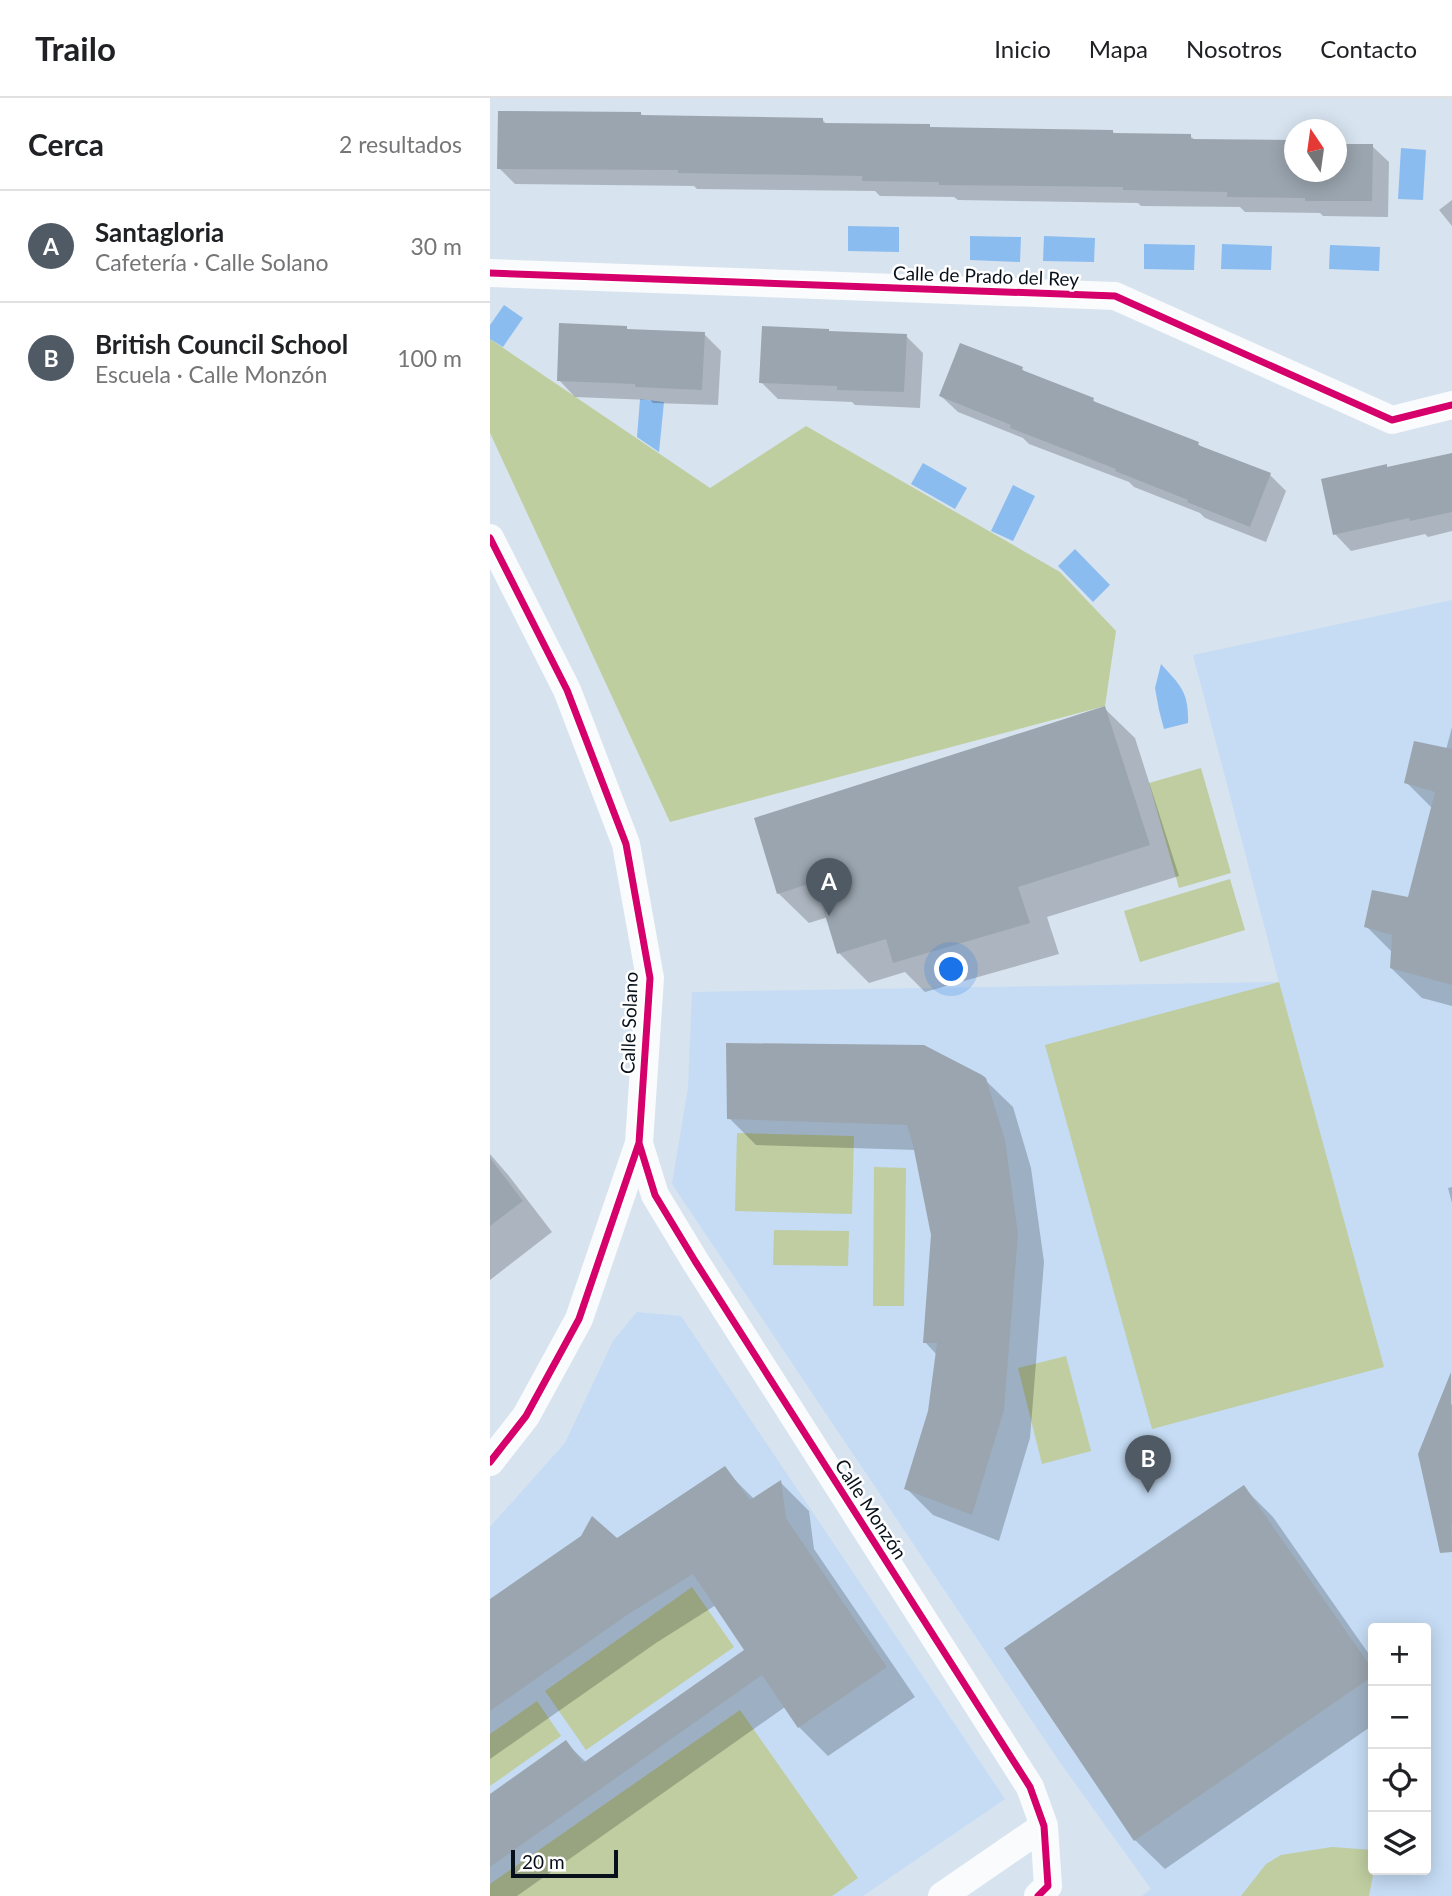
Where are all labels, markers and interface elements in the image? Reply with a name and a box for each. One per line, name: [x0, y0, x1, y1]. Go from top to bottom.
text: Trailo: [35, 28, 116, 68]
text: Inicio: [994, 34, 1051, 63]
text: Mapa: [1089, 34, 1148, 63]
text: Nosotros: [1186, 34, 1282, 63]
text: Contacto: [1320, 34, 1417, 63]
north arrow: [1284, 119, 1347, 182]
text: Cerca: [28, 126, 104, 162]
text: 2 resultados: [339, 130, 462, 158]
text: Santagloria: [95, 216, 224, 248]
text: A: [43, 232, 59, 260]
text: 30 m: [411, 232, 462, 260]
text: Cafetería · Calle Solano: [95, 248, 329, 276]
street label: Calle de Prado del Rey: [893, 261, 1080, 290]
text: British Council School: [95, 328, 348, 360]
text: B: [43, 344, 59, 372]
text: 100 m: [397, 344, 462, 372]
text: Escuela · Calle Monzón: [95, 360, 327, 388]
pin: A: [806, 858, 852, 916]
your location: [934, 952, 968, 986]
street label: Calle Solano: [615, 971, 642, 1075]
pin: B: [1125, 1435, 1171, 1493]
street label: Calle Monzón: [831, 1454, 912, 1563]
map controls: [1368, 1623, 1431, 1875]
button: +: [1368, 1623, 1431, 1686]
button: −: [1368, 1686, 1431, 1749]
button: locate: [1368, 1749, 1431, 1812]
button: layers: [1368, 1812, 1431, 1875]
scale bar: [511, 1847, 618, 1879]
text: 20 m: [522, 1850, 565, 1873]

